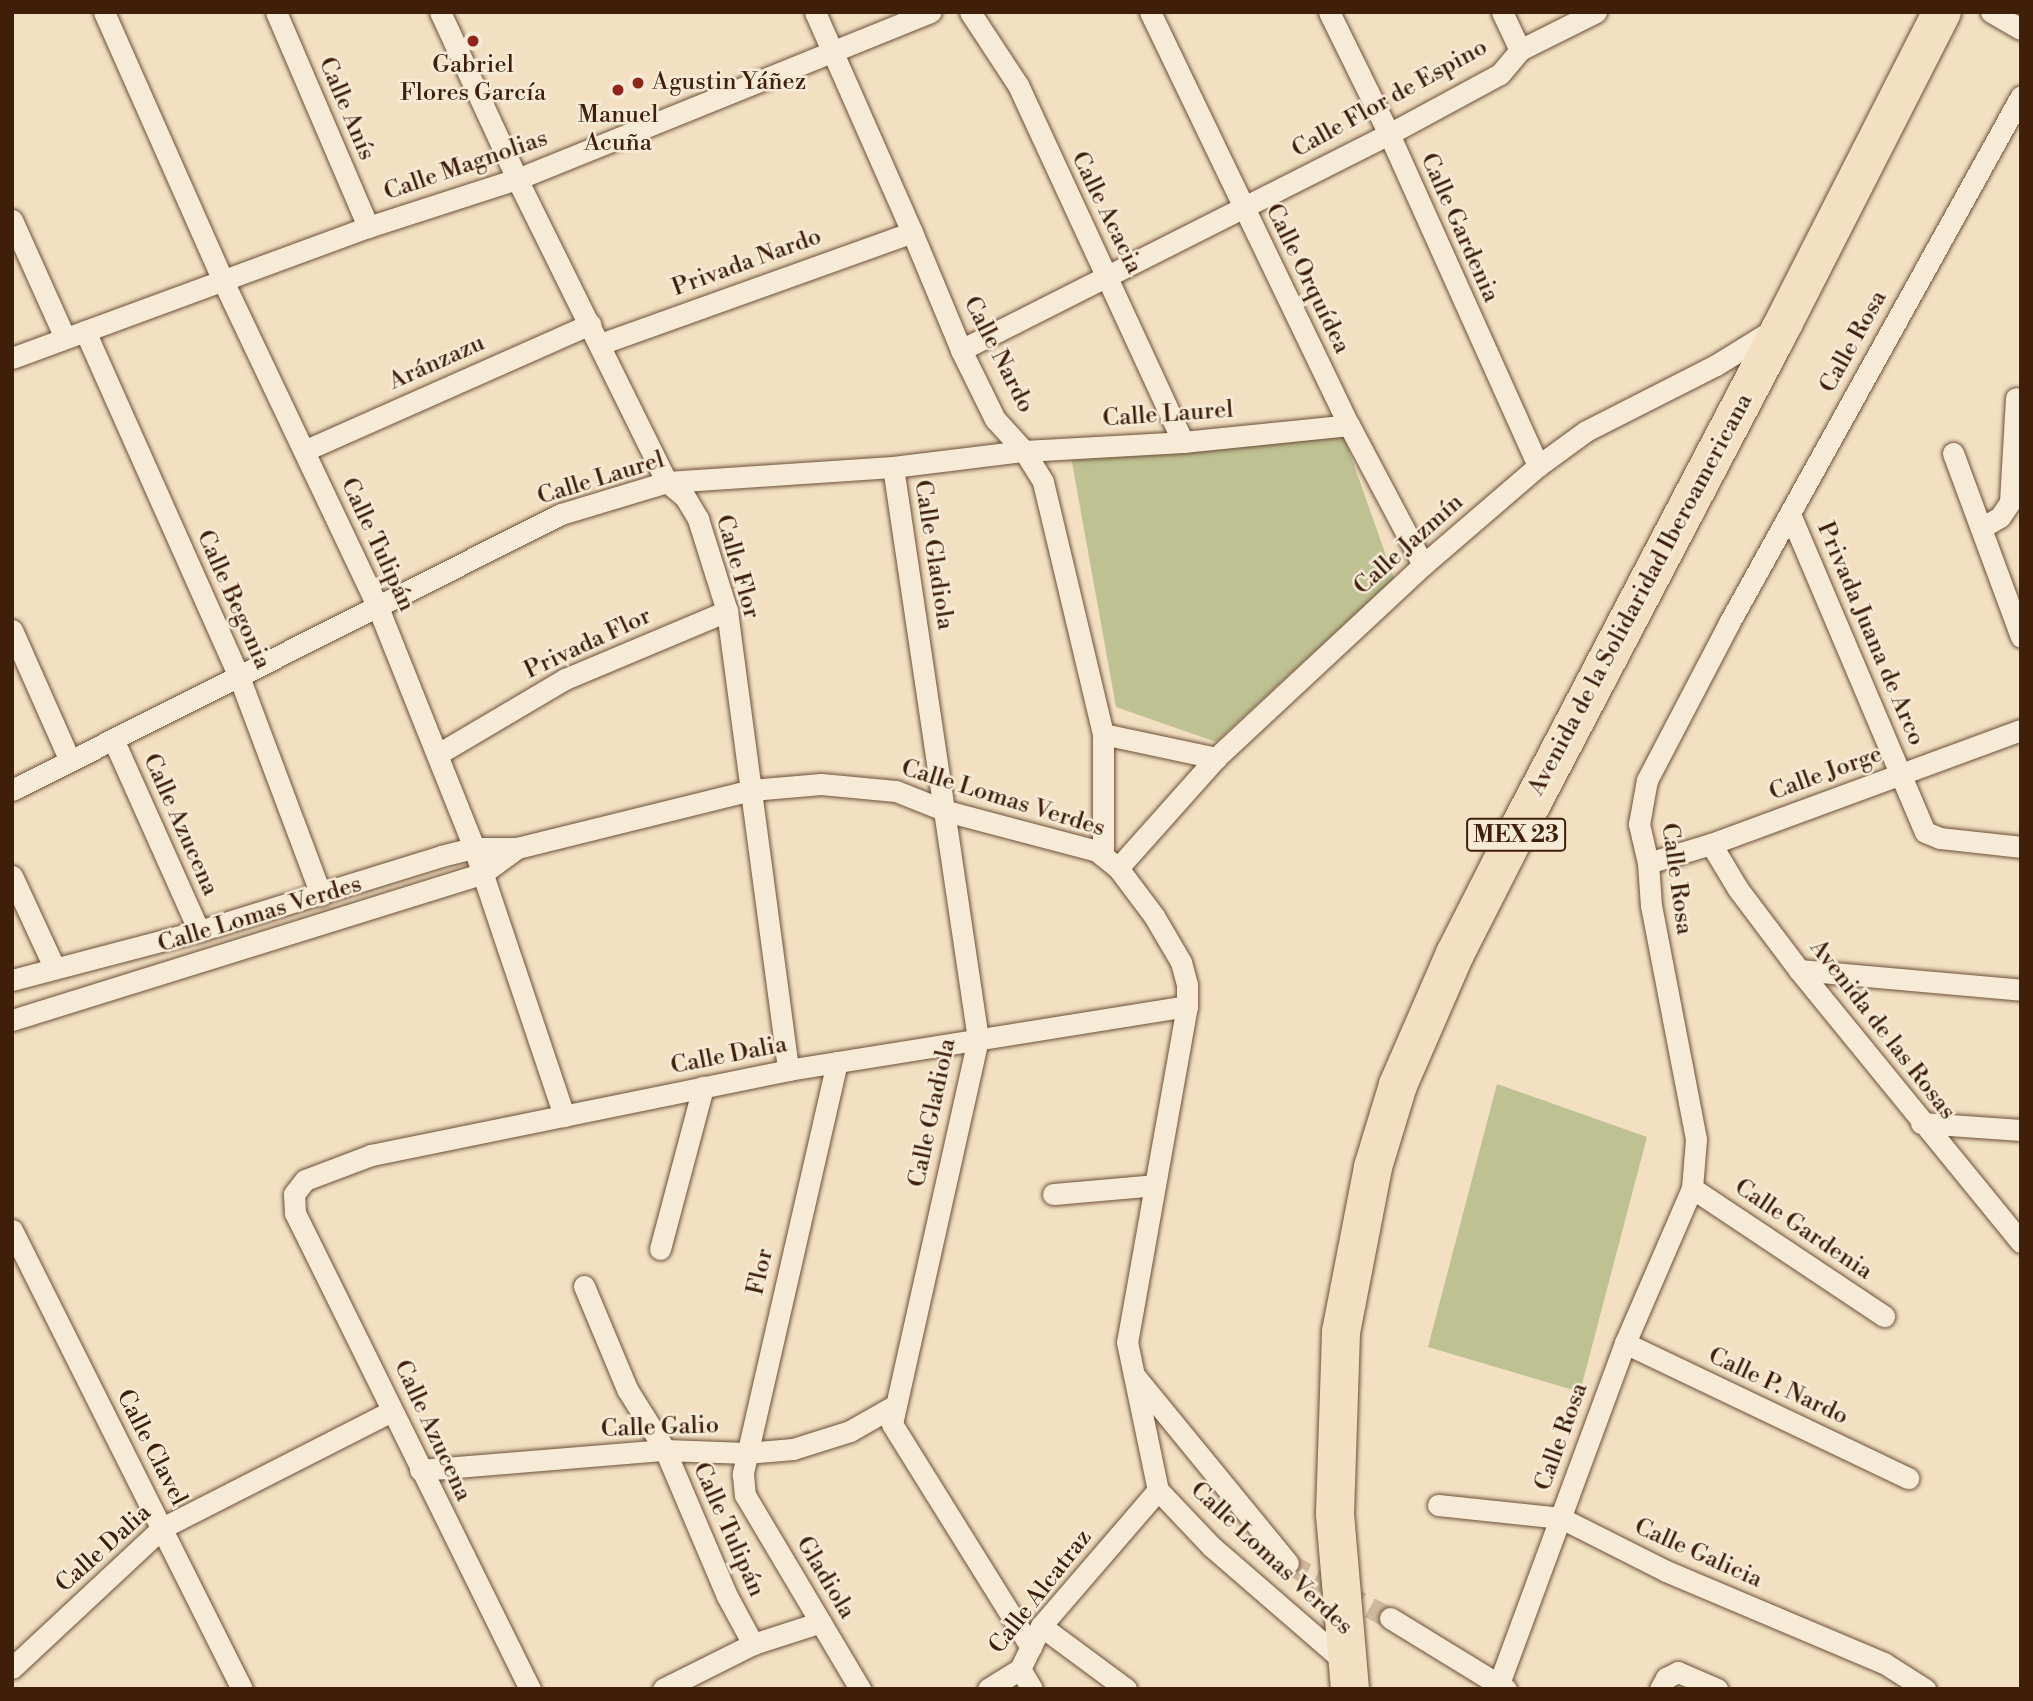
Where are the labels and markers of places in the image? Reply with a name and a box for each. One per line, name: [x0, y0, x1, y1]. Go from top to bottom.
marker: Gabriel Flores García: [465, 33, 481, 49]
place label: Gabriel Flores García: [400, 52, 546, 108]
place label: Agustin Yáñez: [652, 69, 806, 97]
marker: Agustin Yáñez: [630, 75, 646, 91]
marker: Manuel Acuña: [610, 82, 626, 98]
place label: Manuel Acuña: [578, 102, 658, 158]

